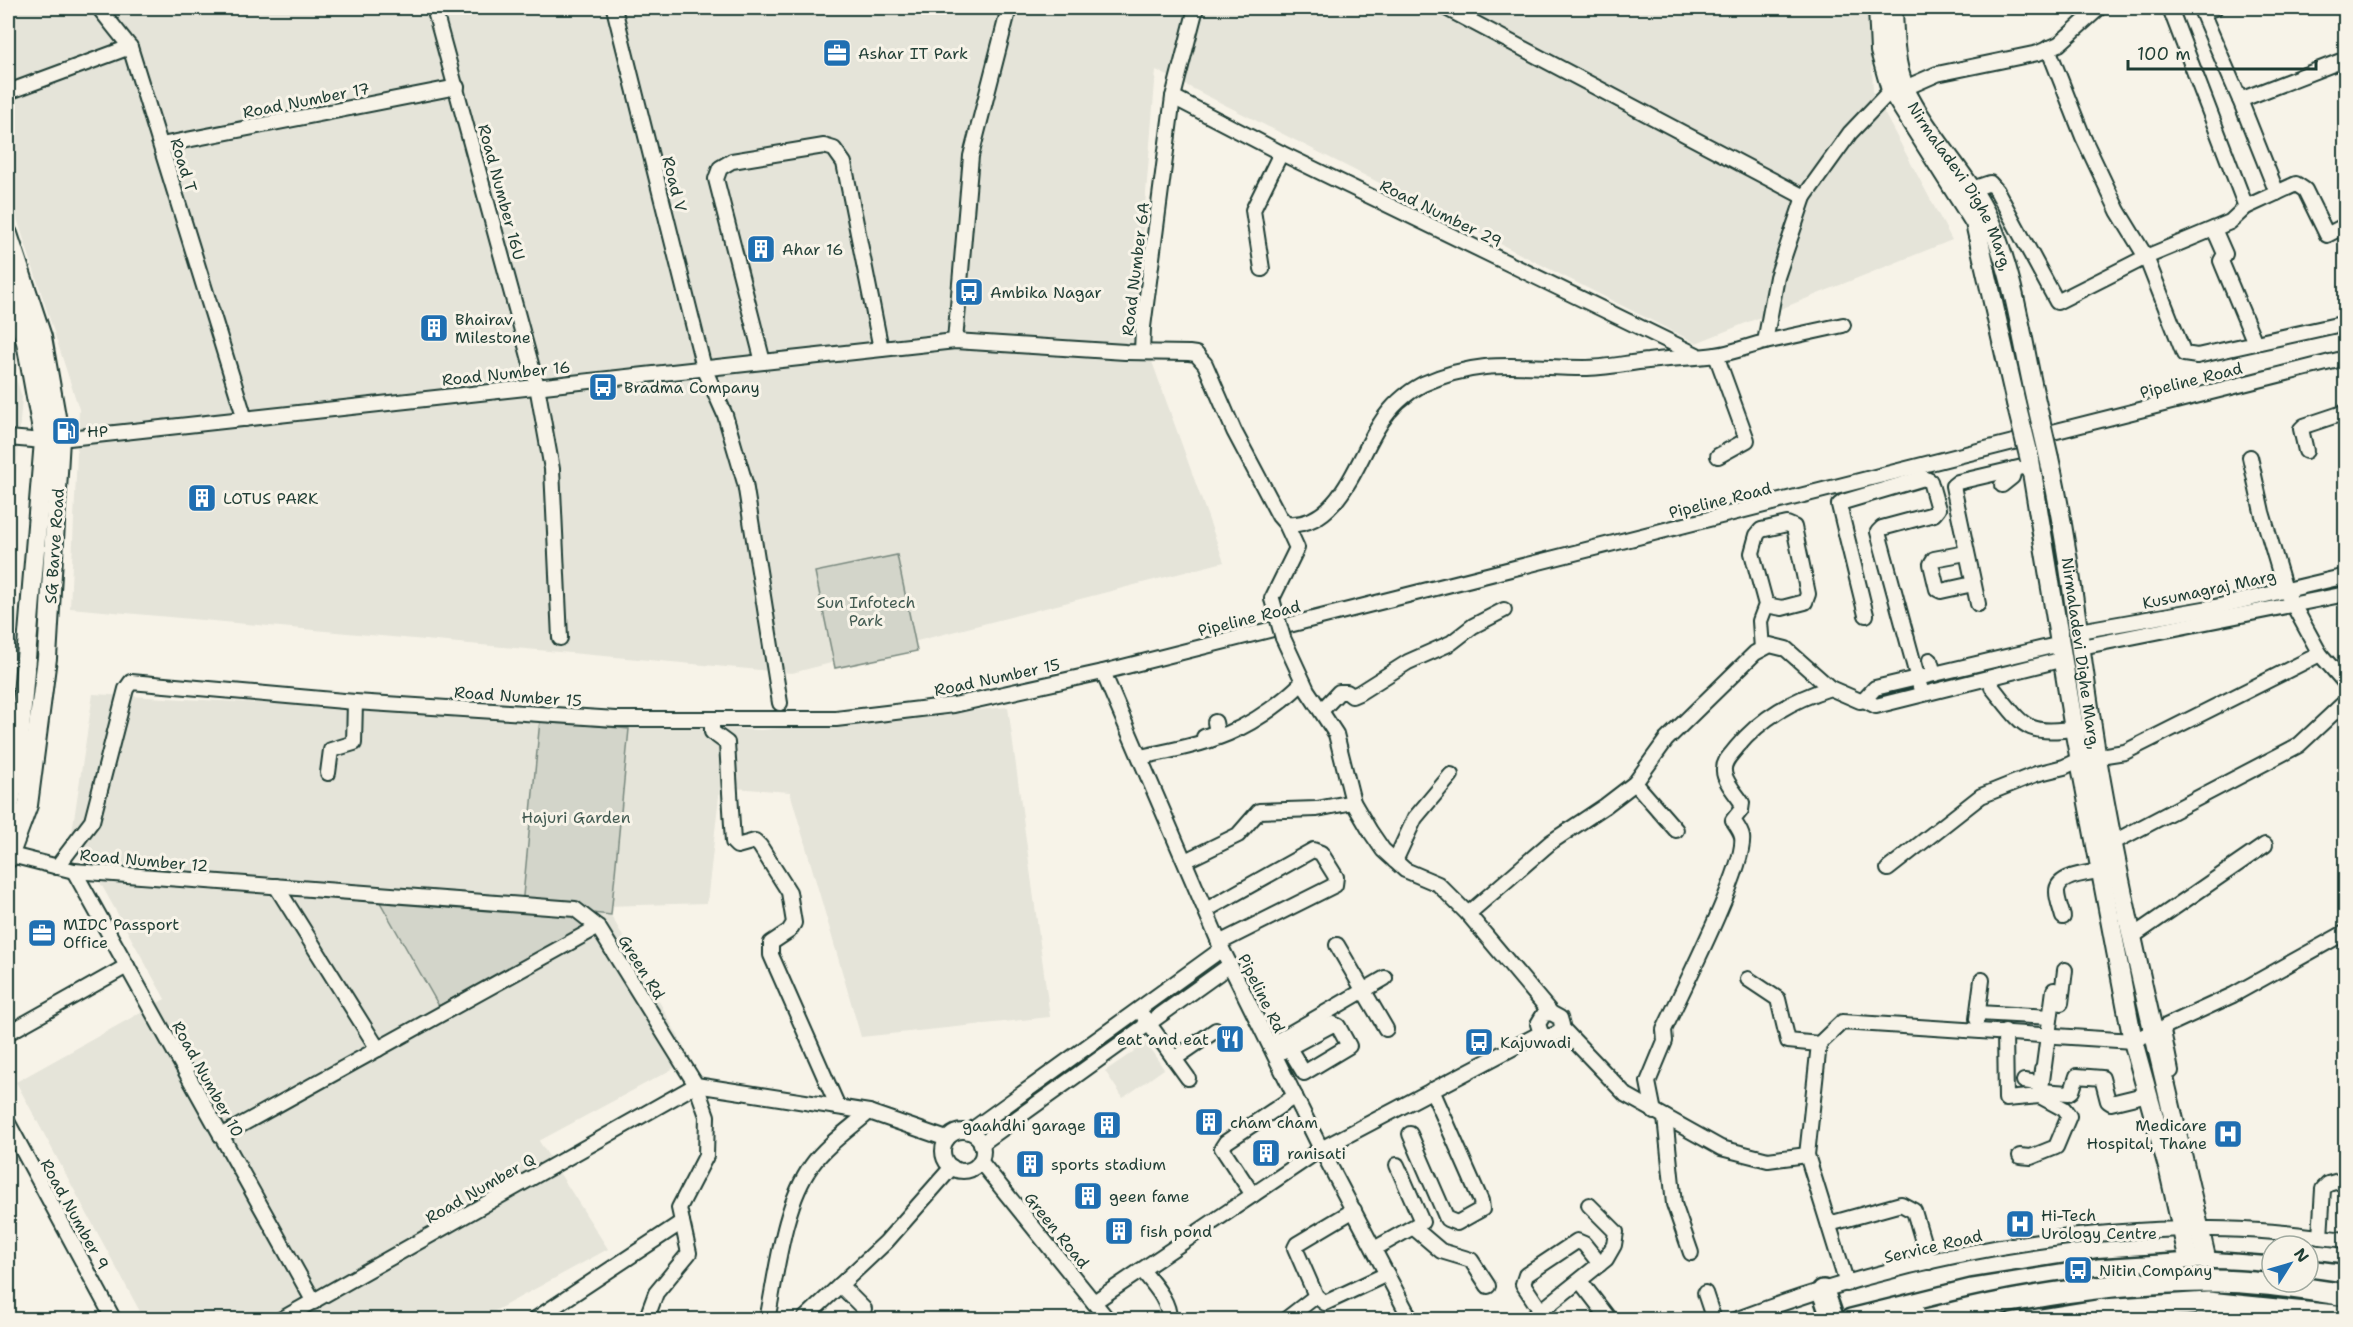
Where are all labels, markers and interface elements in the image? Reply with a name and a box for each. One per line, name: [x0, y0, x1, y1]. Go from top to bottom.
scale bar: [2128, 33, 2316, 71]
office icon: Ashar IT Park: [821, 37, 853, 69]
text: 100 m: [2137, 42, 2191, 66]
place label: Ashar IT Park: [858, 43, 968, 64]
street label: Road Number 17: [241, 78, 371, 123]
street label: Nirmaladevi Dighe Marg,: [1903, 98, 2017, 273]
street label: Road Number 16U: [473, 122, 530, 262]
street label: Road T: [165, 136, 202, 195]
street label: Road V: [658, 154, 692, 214]
street label: Road Number 29: [1376, 175, 1505, 252]
street label: Road Number 6A: [1117, 201, 1154, 337]
building icon: Ahar 16: [745, 233, 777, 265]
place label: Ahar 16: [782, 239, 843, 260]
bus stop icon: Ambika Nagar: [953, 276, 985, 308]
place label: Ambika Nagar: [990, 282, 1102, 303]
place label: Bhairav Milestone: [455, 309, 531, 348]
building icon: Bhairav Milestone: [418, 312, 450, 344]
street label: Road Number 16: [441, 356, 571, 391]
street label: Pipeline Road: [2138, 358, 2245, 403]
bus stop icon: Bradma Company: [587, 371, 619, 403]
place label: Bradma Company: [624, 377, 760, 398]
fuel station icon: HP: [50, 415, 82, 447]
place label: HP: [87, 421, 108, 442]
street label: Pipeline Road: [1667, 478, 1774, 523]
building icon: LOTUS PARK: [186, 482, 218, 514]
street label: SG Barve Road: [40, 488, 69, 605]
place label: LOTUS PARK: [223, 488, 319, 509]
street label: Nirmaladevi Dighe Marg,: [2057, 556, 2105, 751]
street label: Kusumagraj Marg: [2140, 565, 2278, 614]
park label: Sun Infotech Park: [816, 592, 916, 631]
street label: Pipeline Road: [1196, 596, 1303, 641]
street label: Road Number 15: [932, 654, 1062, 701]
street label: Road Number 15: [453, 682, 583, 711]
park label: Hajuri Garden: [521, 807, 631, 828]
street label: Road Number 12: [79, 844, 209, 877]
place label: MIDC Passport Office: [63, 914, 179, 953]
office icon: MIDC Passport Office: [26, 917, 58, 949]
street label: Green Rd: [613, 931, 670, 1004]
street label: Pipeline Rd: [1233, 950, 1290, 1036]
street label: Road Number 10: [167, 1018, 248, 1141]
restaurant icon: eat and eat: [1214, 1023, 1246, 1055]
bus stop icon: Kajuwadi: [1463, 1026, 1495, 1058]
place label: eat and eat: [1117, 1029, 1209, 1050]
place label: Kajuwadi: [1500, 1032, 1571, 1053]
building icon: cham cham: [1193, 1106, 1225, 1138]
building icon: gaahdhi garage: [1091, 1109, 1123, 1141]
place label: cham cham: [1230, 1112, 1318, 1133]
place label: gaahdhi garage: [962, 1115, 1086, 1136]
place label: Medicare Hospital, Thane: [2087, 1115, 2207, 1154]
hospital icon: Medicare Hospital, Thane: [2212, 1118, 2244, 1150]
building icon: ranisati: [1250, 1137, 1282, 1169]
place label: ranisati: [1287, 1143, 1346, 1164]
street label: Road Number Q: [422, 1148, 539, 1228]
building icon: sports stadium: [1014, 1148, 1046, 1180]
place label: sports stadium: [1051, 1154, 1166, 1175]
street label: Road Number 9: [36, 1155, 114, 1273]
building icon: geen fame: [1072, 1180, 1104, 1212]
place label: geen fame: [1109, 1186, 1189, 1207]
street label: Green Road: [1019, 1188, 1094, 1273]
place label: Hi-Tech Urology Centre: [2041, 1205, 2157, 1244]
hospital icon: Hi-Tech Urology Centre: [2004, 1208, 2036, 1240]
building icon: fish pond: [1103, 1215, 1135, 1247]
place label: fish pond: [1140, 1221, 1212, 1242]
street label: Service Road: [1882, 1225, 1984, 1268]
north arrow: [2260, 1234, 2320, 1294]
text: N: [2289, 1244, 2314, 1267]
bus stop icon: Nitin Company: [2062, 1254, 2094, 1286]
place label: Nitin Company: [2099, 1260, 2212, 1281]

